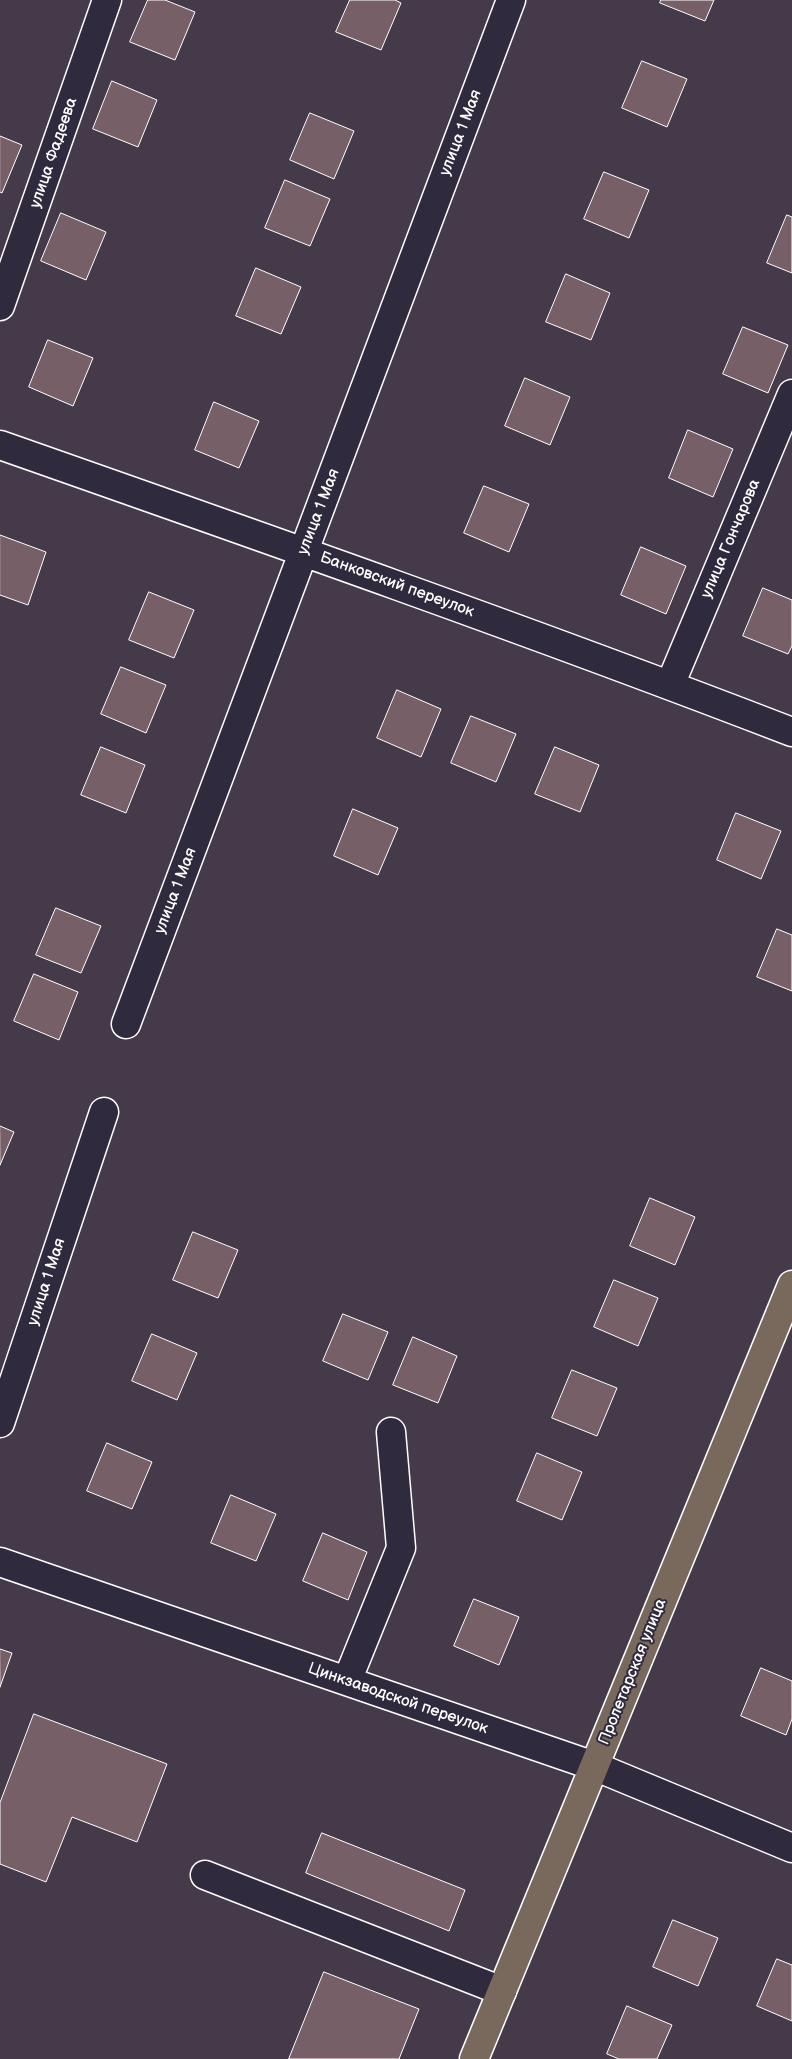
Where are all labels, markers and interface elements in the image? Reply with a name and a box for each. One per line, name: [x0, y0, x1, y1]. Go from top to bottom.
street label: улица 1 Мая: [436, 87, 486, 179]
street label: улица Фадеева: [26, 95, 82, 211]
street label: улица 1 Мая: [294, 466, 344, 558]
street label: улица Гончарова: [697, 476, 765, 602]
street label: Банковский переулок: [317, 548, 477, 622]
street label: улица 1 Мая: [151, 845, 201, 937]
street label: улица 1 Мая: [24, 1236, 70, 1328]
street label: Пролетарская улица: [595, 1596, 671, 1748]
street label: Цинкзаводской переулок: [305, 1659, 491, 1739]

